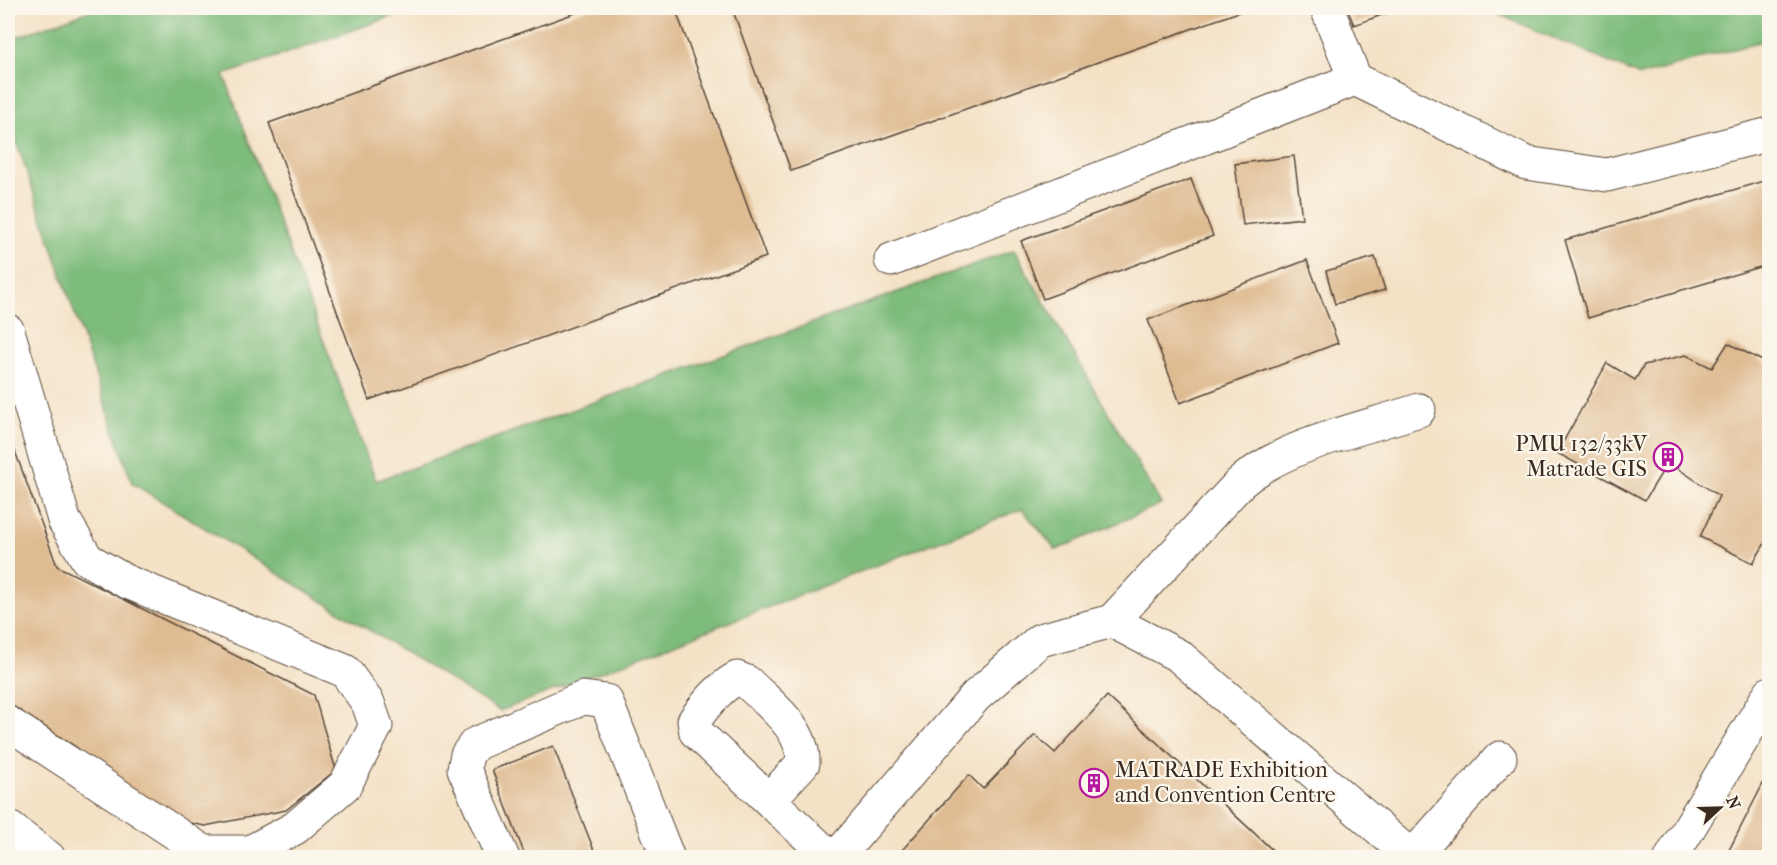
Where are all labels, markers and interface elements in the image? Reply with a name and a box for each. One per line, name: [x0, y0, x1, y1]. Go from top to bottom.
place label: PMU 132/33kV Matrade GIS: [1515, 431, 1648, 482]
building icon: PMU 132/33kV Matrade GIS: [1652, 441, 1684, 473]
place label: MATRADE Exhibition and Convention Centre: [1115, 757, 1336, 808]
building icon: MATRADE Exhibition and Convention Centre: [1078, 767, 1110, 799]
north arrow: [1690, 778, 1750, 838]
text: N: [1722, 793, 1745, 813]

